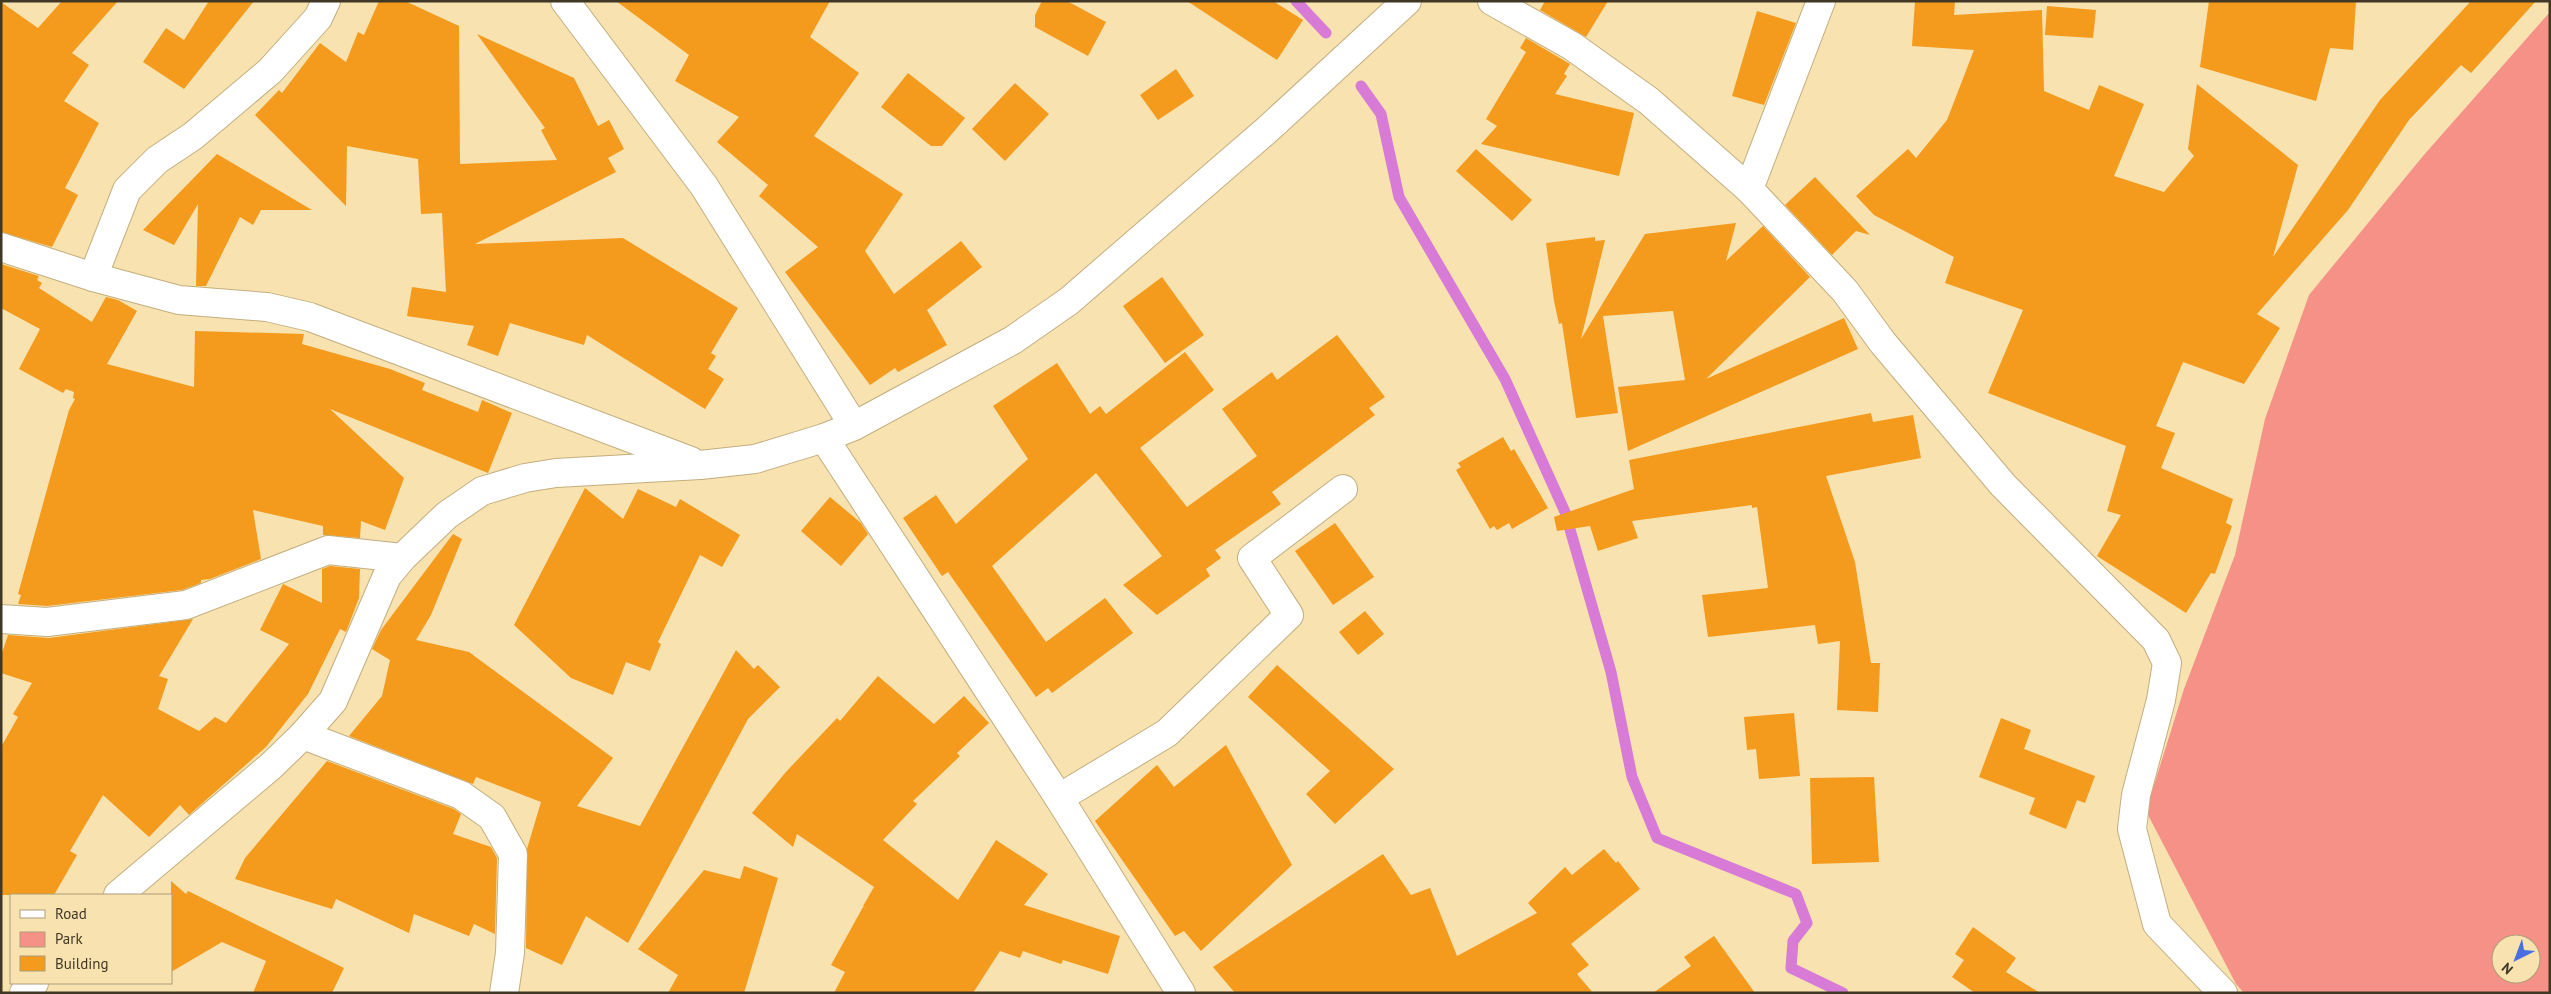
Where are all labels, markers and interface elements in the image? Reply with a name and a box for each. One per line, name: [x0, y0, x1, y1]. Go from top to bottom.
legend: [10, 894, 172, 984]
text: Road: [55, 904, 87, 923]
text: Park: [55, 929, 83, 948]
north arrow: [2491, 934, 2541, 984]
text: Building: [55, 954, 109, 973]
text: N: [2498, 959, 2517, 978]

